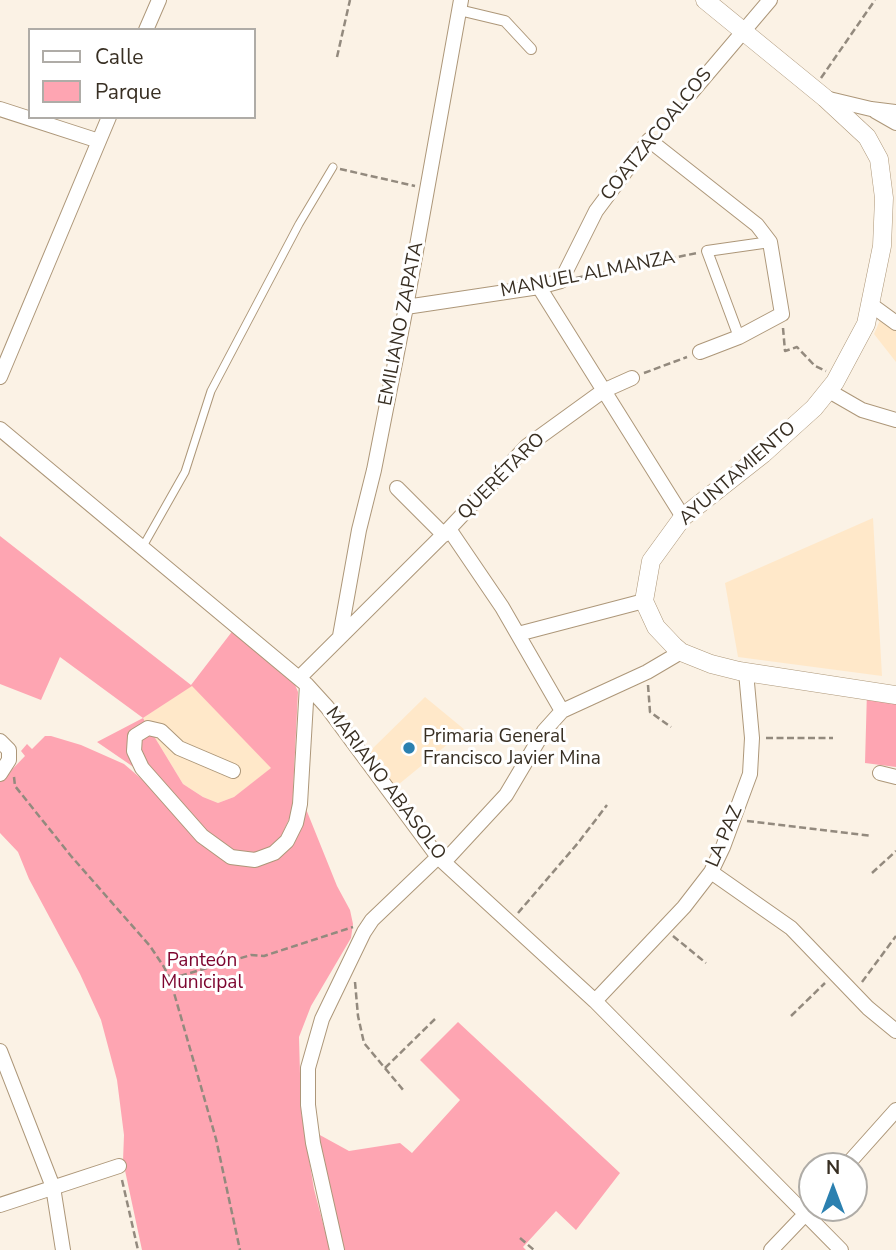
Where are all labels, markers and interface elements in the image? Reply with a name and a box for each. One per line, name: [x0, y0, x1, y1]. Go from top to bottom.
legend: [28, 28, 256, 119]
text: Calle: [95, 43, 143, 71]
street label: COATZACOALCOS: [597, 64, 717, 206]
text: Parque: [95, 78, 162, 106]
street label: EMILIANO ZAPATA: [375, 240, 429, 408]
street label: MANUEL ALMANZA: [499, 247, 677, 303]
street label: AYUNTAMIENTO: [675, 417, 801, 531]
street label: QUERÉTARO: [454, 429, 550, 525]
street label: MARIANO ABASOLO: [320, 703, 450, 865]
place label: Primaria General Francisco Javier Mina: [423, 726, 601, 770]
marker: Primaria General Francisco Javier Mina: [401, 740, 417, 756]
street label: LA PAZ: [702, 803, 748, 871]
park label: Panteón Municipal: [161, 950, 243, 994]
north arrow: [798, 1152, 868, 1222]
text: N: [826, 1155, 840, 1181]

